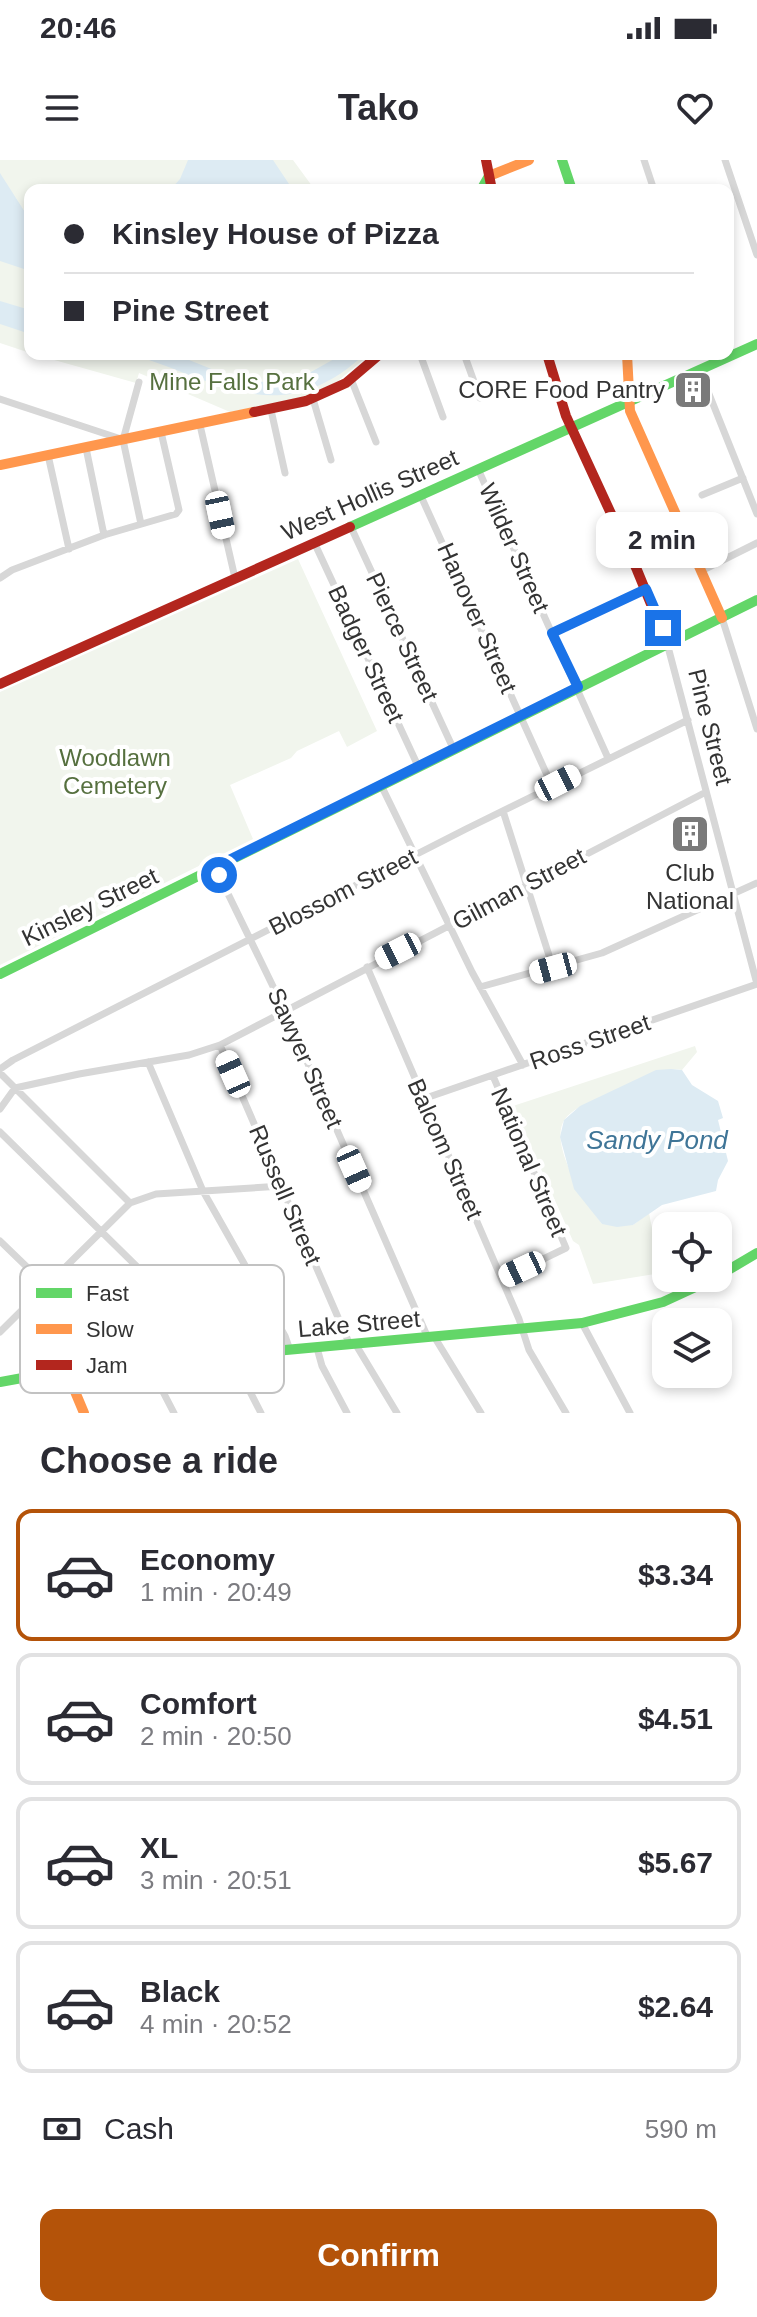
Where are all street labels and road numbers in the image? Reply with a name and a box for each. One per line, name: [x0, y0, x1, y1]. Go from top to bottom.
street label: West Hollis Street: [277, 443, 463, 546]
street label: Wilder Street: [474, 479, 555, 617]
street label: Hanover Street: [432, 539, 523, 697]
street label: Pierce Street: [361, 568, 444, 706]
street label: Badger Street: [323, 581, 410, 727]
street label: Pine Street: [683, 666, 738, 788]
street label: Blossom Street: [264, 842, 422, 941]
street label: Gilman Street: [448, 842, 590, 935]
street label: Kinsley Street: [17, 862, 163, 951]
street label: Sawyer Street: [262, 983, 349, 1132]
street label: Ross Street: [526, 1008, 654, 1075]
street label: Balcom Street: [402, 1074, 489, 1223]
street label: National Street: [486, 1083, 573, 1240]
street label: Russell Street: [244, 1121, 327, 1269]
street label: Lake Street: [297, 1305, 422, 1342]

